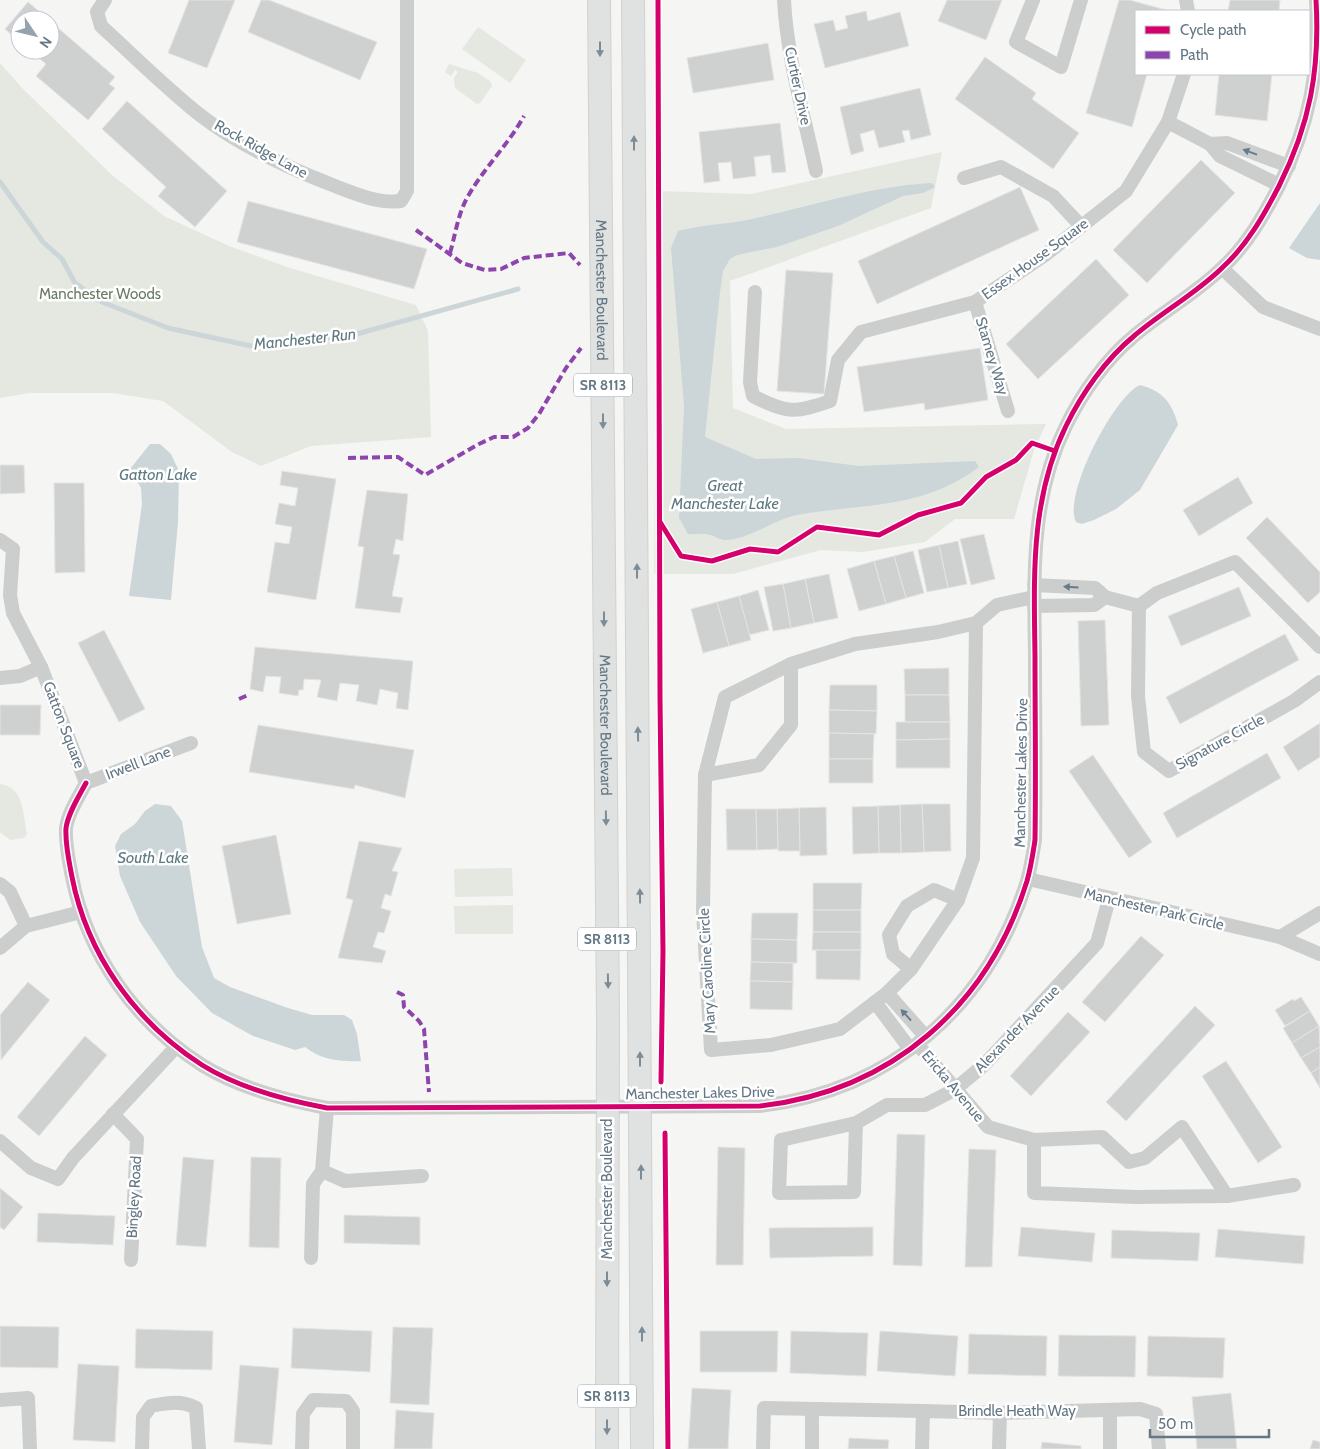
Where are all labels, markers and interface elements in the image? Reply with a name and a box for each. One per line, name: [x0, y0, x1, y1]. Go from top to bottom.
north arrow: [10, 10, 60, 60]
legend: [1135, 10, 1310, 75]
text: Cycle path: [1180, 21, 1246, 39]
text: N: [35, 33, 56, 52]
one-way arrow: [596, 41, 604, 57]
street label: Curtier Drive: [781, 45, 815, 127]
text: Path: [1180, 46, 1209, 64]
street label: Rock Ridge Lane: [211, 116, 311, 182]
one-way arrow: [630, 135, 638, 151]
one-way arrow: [1242, 148, 1257, 156]
street label: Essex House Square: [978, 214, 1092, 304]
street label: Manchester Boulevard: [592, 219, 611, 361]
park label: Manchester Woods: [39, 285, 161, 303]
street label: Stamey Way: [972, 315, 1013, 398]
water label: Manchester Run: [252, 324, 357, 354]
road number: SR 8113: [574, 374, 632, 396]
one-way arrow: [599, 413, 607, 429]
water label: Gatton Lake: [119, 465, 197, 484]
water label: Great Manchester Lake: [670, 476, 779, 513]
one-way arrow: [633, 563, 641, 579]
one-way arrow: [1063, 582, 1079, 590]
one-way arrow: [601, 611, 609, 627]
street label: Manchester Boulevard: [596, 654, 615, 796]
street label: Gatton Square: [39, 679, 89, 771]
street label: Manchester Lakes Drive: [1011, 698, 1031, 848]
street label: Signature Circle: [1172, 710, 1268, 774]
one-way arrow: [634, 726, 642, 742]
street label: Irwell Lane: [103, 742, 173, 784]
one-way arrow: [602, 811, 610, 827]
water label: South Lake: [118, 848, 188, 867]
street label: Manchester Park Circle: [1082, 884, 1226, 934]
one-way arrow: [636, 888, 644, 904]
street label: Mary Caroline Circle: [695, 907, 719, 1034]
road number: SR 8113: [578, 928, 636, 951]
one-way arrow: [604, 973, 612, 989]
street label: Alexander Avenue: [971, 981, 1063, 1076]
one-way arrow: [901, 1009, 912, 1022]
street label: Ericka Avenue: [918, 1047, 988, 1126]
one-way arrow: [636, 1051, 644, 1067]
street label: Manchester Lakes Drive: [625, 1083, 775, 1103]
street label: Manchester Boulevard: [598, 1119, 616, 1259]
street label: Bingley Road: [123, 1155, 145, 1239]
one-way arrow: [637, 1163, 645, 1179]
one-way arrow: [603, 1271, 611, 1287]
one-way arrow: [638, 1326, 646, 1342]
road number: SR 8113: [578, 1384, 636, 1408]
street label: Brindle Heath Way: [958, 1402, 1076, 1420]
scale bar: [1150, 1406, 1269, 1438]
text: 50 m: [1158, 1415, 1193, 1433]
one-way arrow: [603, 1420, 611, 1436]

